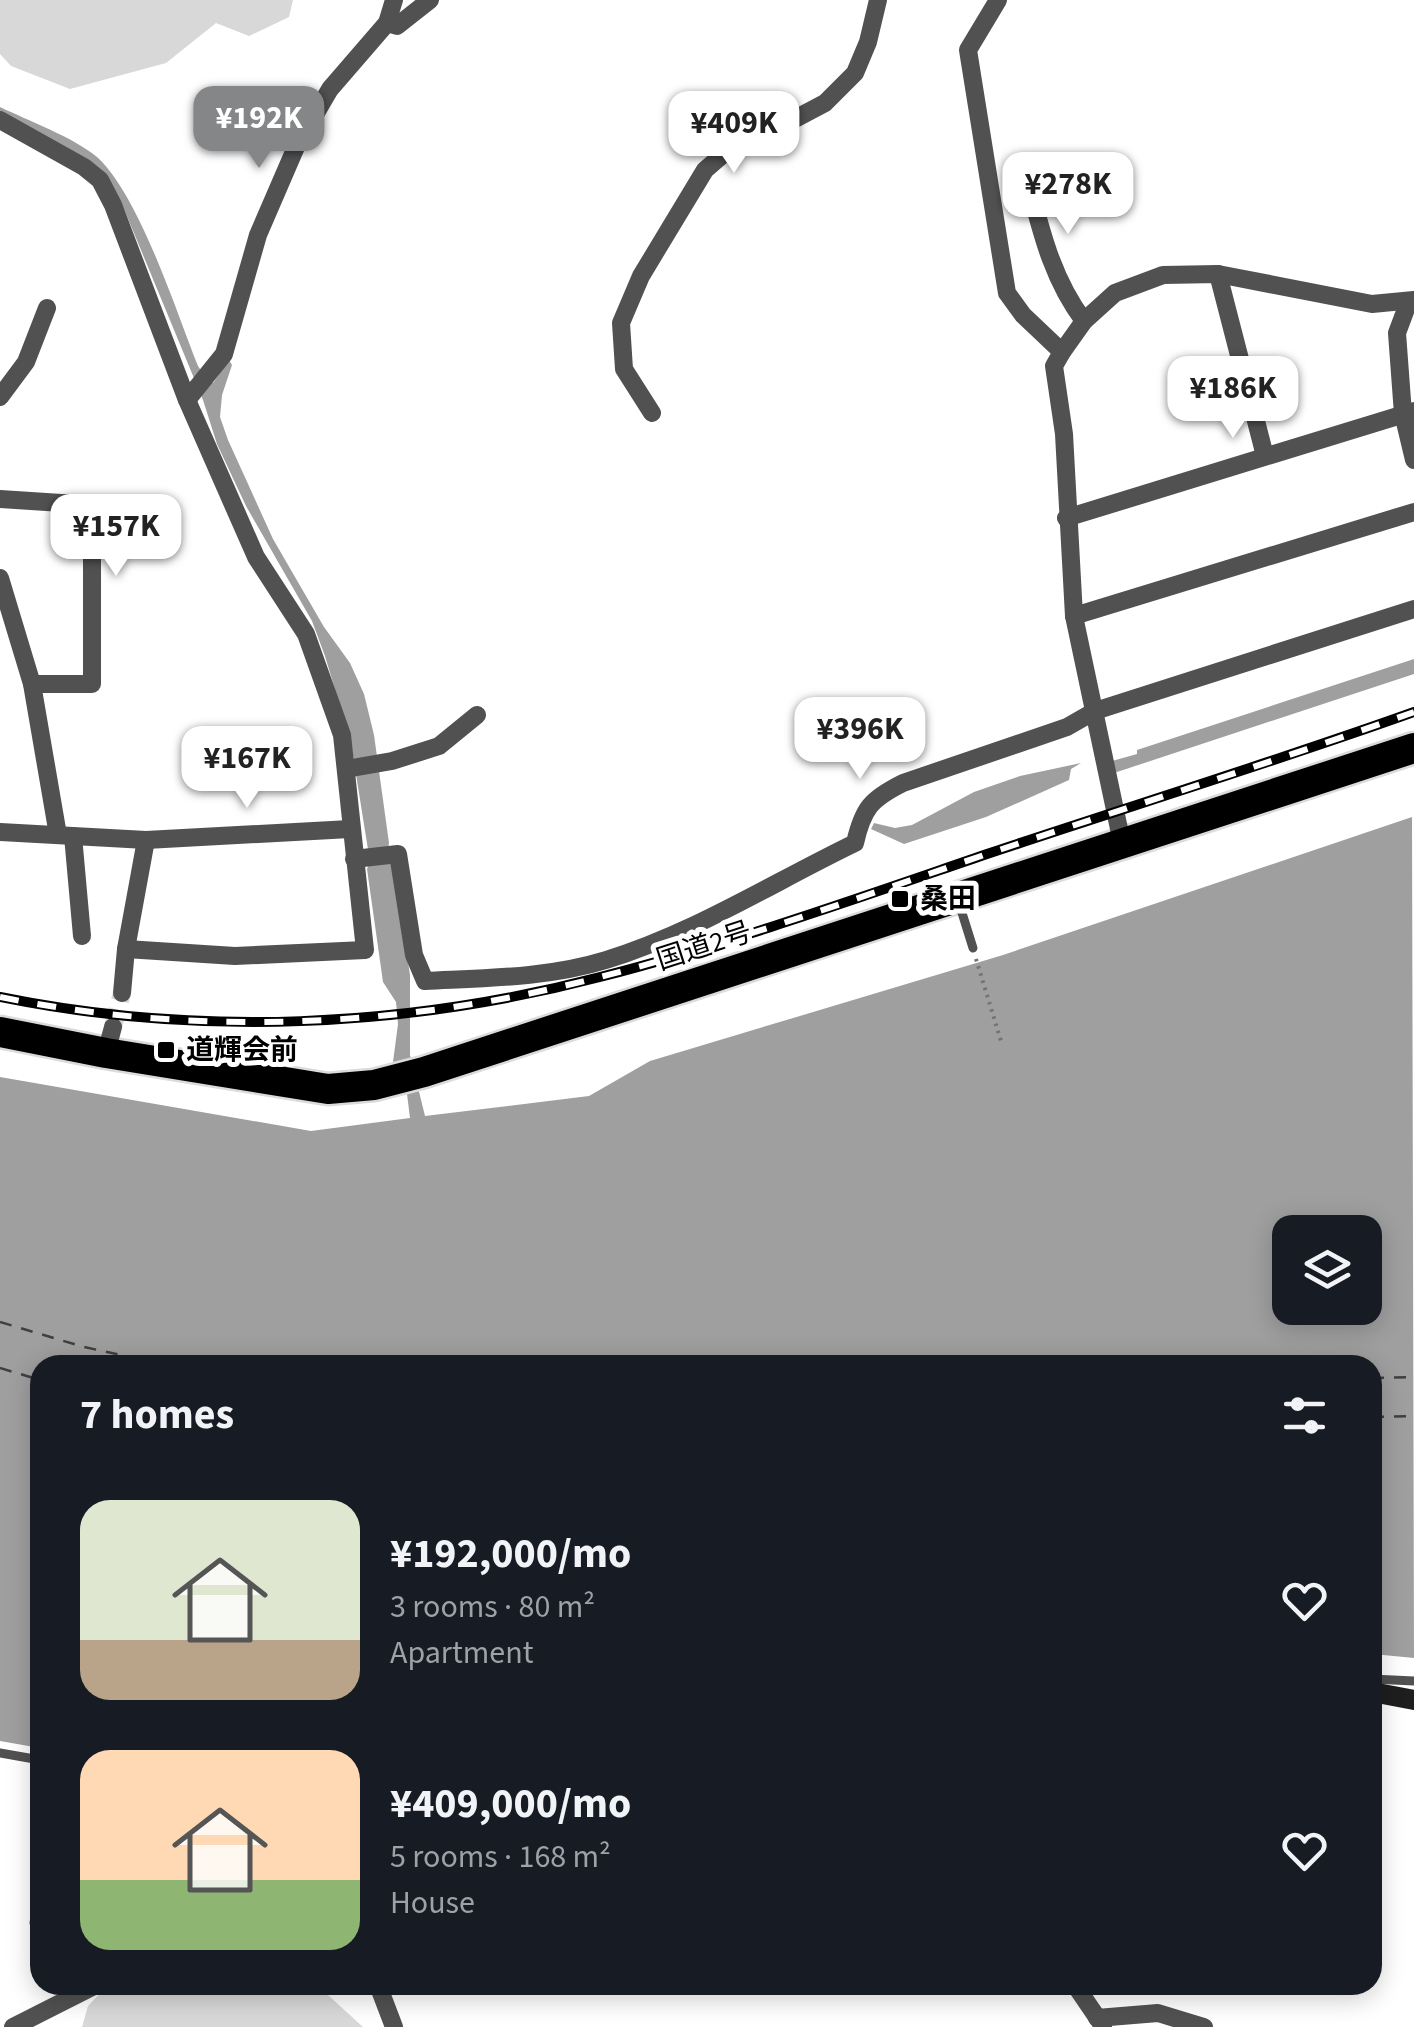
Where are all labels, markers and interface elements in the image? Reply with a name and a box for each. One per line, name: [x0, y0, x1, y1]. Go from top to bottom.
pin: ¥192K: [189, 86, 329, 171]
pin: ¥409K: [664, 91, 804, 176]
text: ¥192K: [215, 95, 303, 141]
text: ¥409K: [690, 100, 778, 146]
pin: ¥278K: [998, 152, 1138, 237]
text: ¥278K: [1024, 161, 1112, 207]
pin: ¥186K: [1163, 356, 1303, 441]
text: ¥186K: [1189, 365, 1277, 411]
pin: ¥157K: [46, 494, 186, 579]
text: ¥157K: [72, 503, 160, 549]
pin: ¥396K: [790, 697, 930, 782]
text: ¥396K: [816, 706, 904, 752]
pin: ¥167K: [177, 726, 317, 811]
text: ¥167K: [203, 735, 291, 781]
place label: 桑田: [920, 879, 976, 919]
marker: 桑田: [889, 888, 911, 910]
street label: 国道2号: [651, 912, 757, 980]
place label: 道輝会前: [186, 1030, 298, 1070]
marker: 道輝会前: [155, 1039, 177, 1061]
map controls: [1272, 1215, 1382, 1325]
button: layers: [1272, 1215, 1382, 1325]
text: 7 homes: [80, 1385, 234, 1445]
icon: filters: [1277, 1388, 1332, 1443]
text: ¥192,000/mo: [390, 1524, 631, 1584]
icon: home: [160, 1540, 280, 1660]
icon: heart: [1277, 1573, 1332, 1628]
text: 3 rooms · 80 m²: [390, 1584, 595, 1630]
text: Apartment: [390, 1630, 533, 1676]
text: ¥409,000/mo: [390, 1774, 631, 1834]
icon: home: [160, 1790, 280, 1910]
icon: heart: [1277, 1823, 1332, 1878]
text: 5 rooms · 168 m²: [390, 1834, 611, 1880]
text: House: [390, 1880, 475, 1926]

